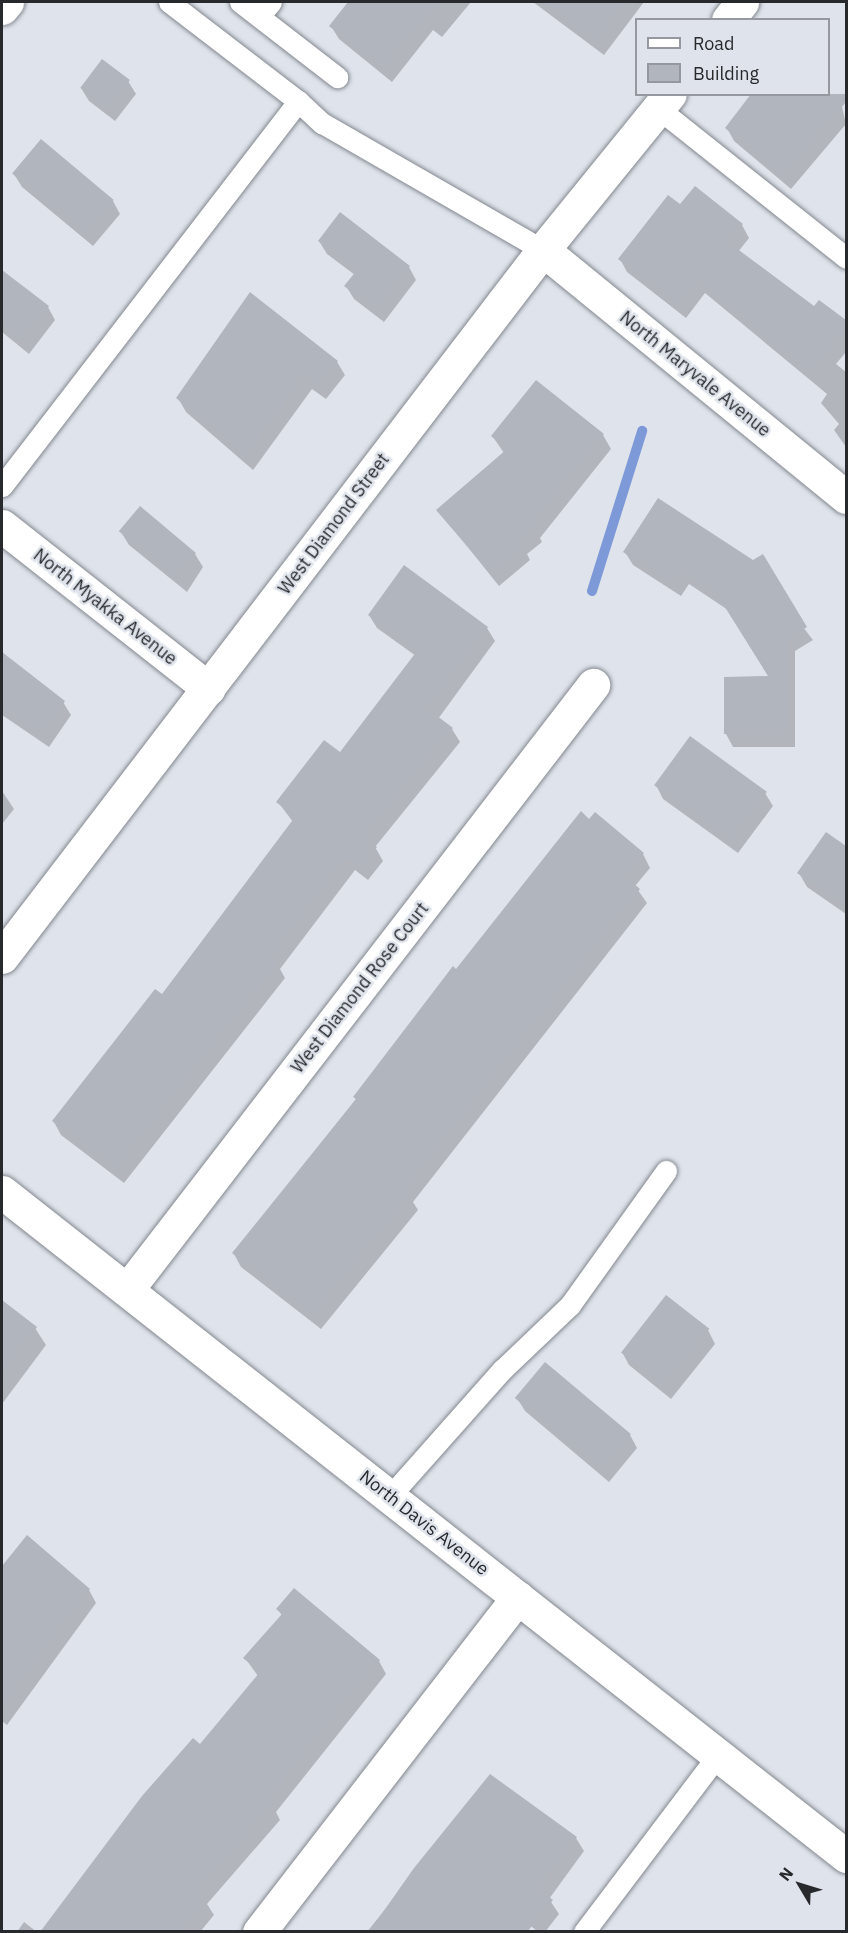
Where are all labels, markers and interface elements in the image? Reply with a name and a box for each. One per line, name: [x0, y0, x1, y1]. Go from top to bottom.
legend: [635, 18, 830, 96]
text: Road: [693, 32, 734, 55]
text: Building: [693, 62, 759, 85]
street label: North Maryvale Avenue: [615, 307, 775, 441]
street label: West Diamond Street: [274, 449, 394, 599]
street label: North Myakka Avenue: [29, 544, 181, 670]
street label: West Diamond Rose Court: [287, 898, 433, 1078]
street label: North Davis Avenue: [355, 1466, 493, 1580]
north arrow: [770, 1855, 830, 1915]
text: N: [774, 1863, 797, 1885]

